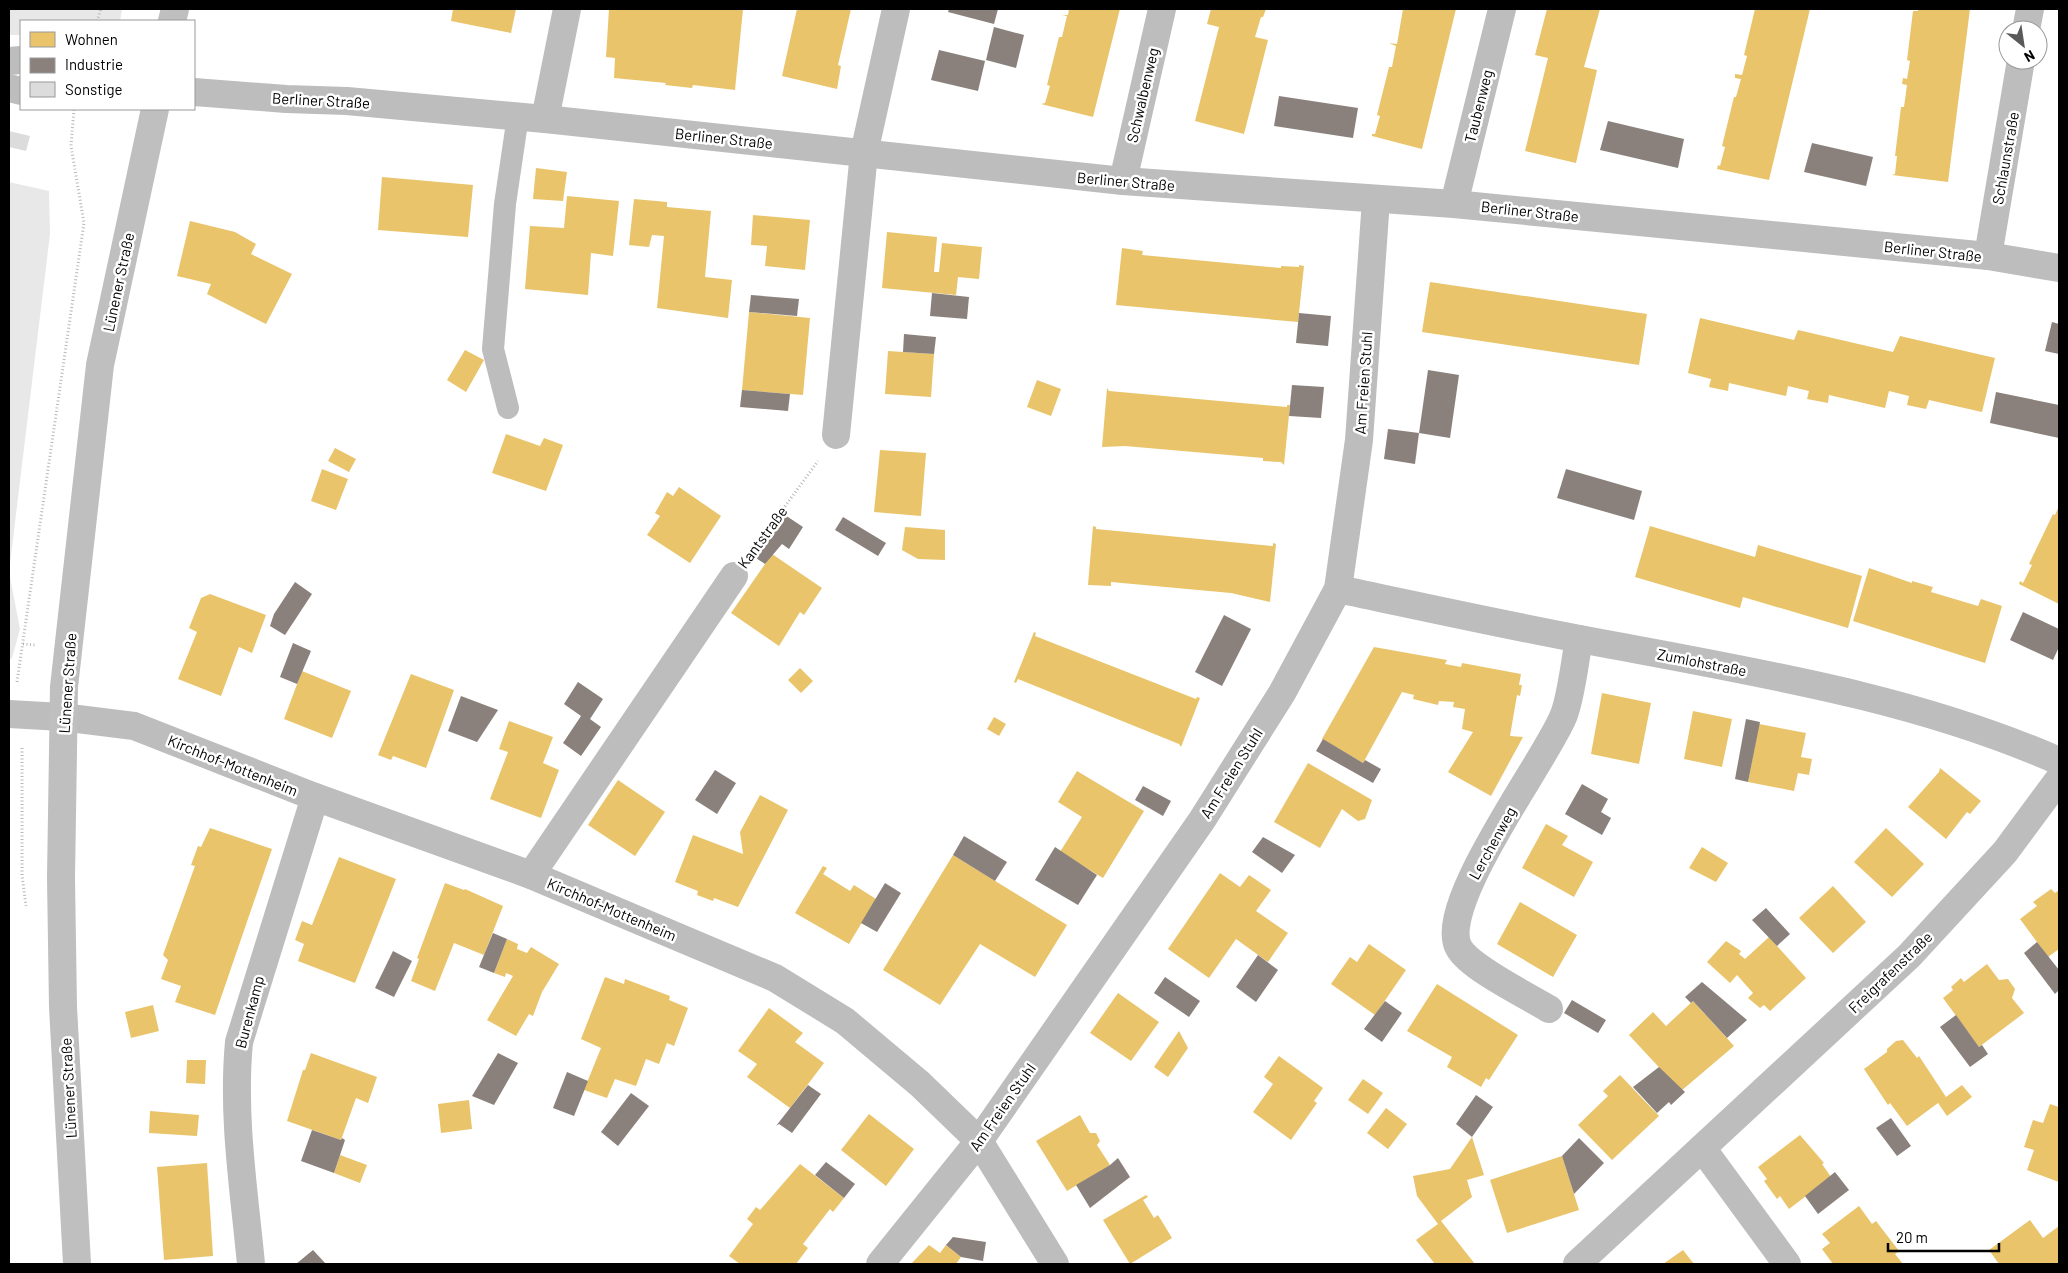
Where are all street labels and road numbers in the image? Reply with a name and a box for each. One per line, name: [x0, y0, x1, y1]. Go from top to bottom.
street label: Schwalbenweg: [1122, 46, 1162, 144]
street label: Taubenweg: [1460, 68, 1496, 144]
street label: Berliner Straße: [271, 88, 371, 112]
street label: Schlaunstraße: [1988, 110, 2022, 206]
street label: Berliner Straße: [674, 124, 774, 152]
street label: Berliner Straße: [1076, 168, 1176, 194]
street label: Berliner Straße: [1480, 197, 1580, 225]
street label: Lünener Straße: [99, 231, 137, 333]
street label: Berliner Straße: [1883, 237, 1983, 265]
street label: Am Freien Stuhl: [1350, 331, 1376, 435]
street label: Kantstraße: [733, 502, 791, 572]
street label: Lünener Straße: [55, 632, 79, 734]
street label: Zumlohstraße: [1656, 645, 1748, 679]
street label: Am Freien Stuhl: [1196, 725, 1266, 821]
street label: Kirchhof-Mottenheim: [165, 731, 301, 799]
street label: Lerchenweg: [1465, 804, 1519, 882]
street label: Kirchhof-Mottenheim: [545, 874, 679, 944]
street label: Freigrafenstraße: [1844, 928, 1936, 1016]
street label: Burenkamp: [231, 974, 267, 1050]
street label: Lünener Straße: [56, 1037, 80, 1139]
street label: Am Freien Stuhl: [965, 1060, 1039, 1154]

